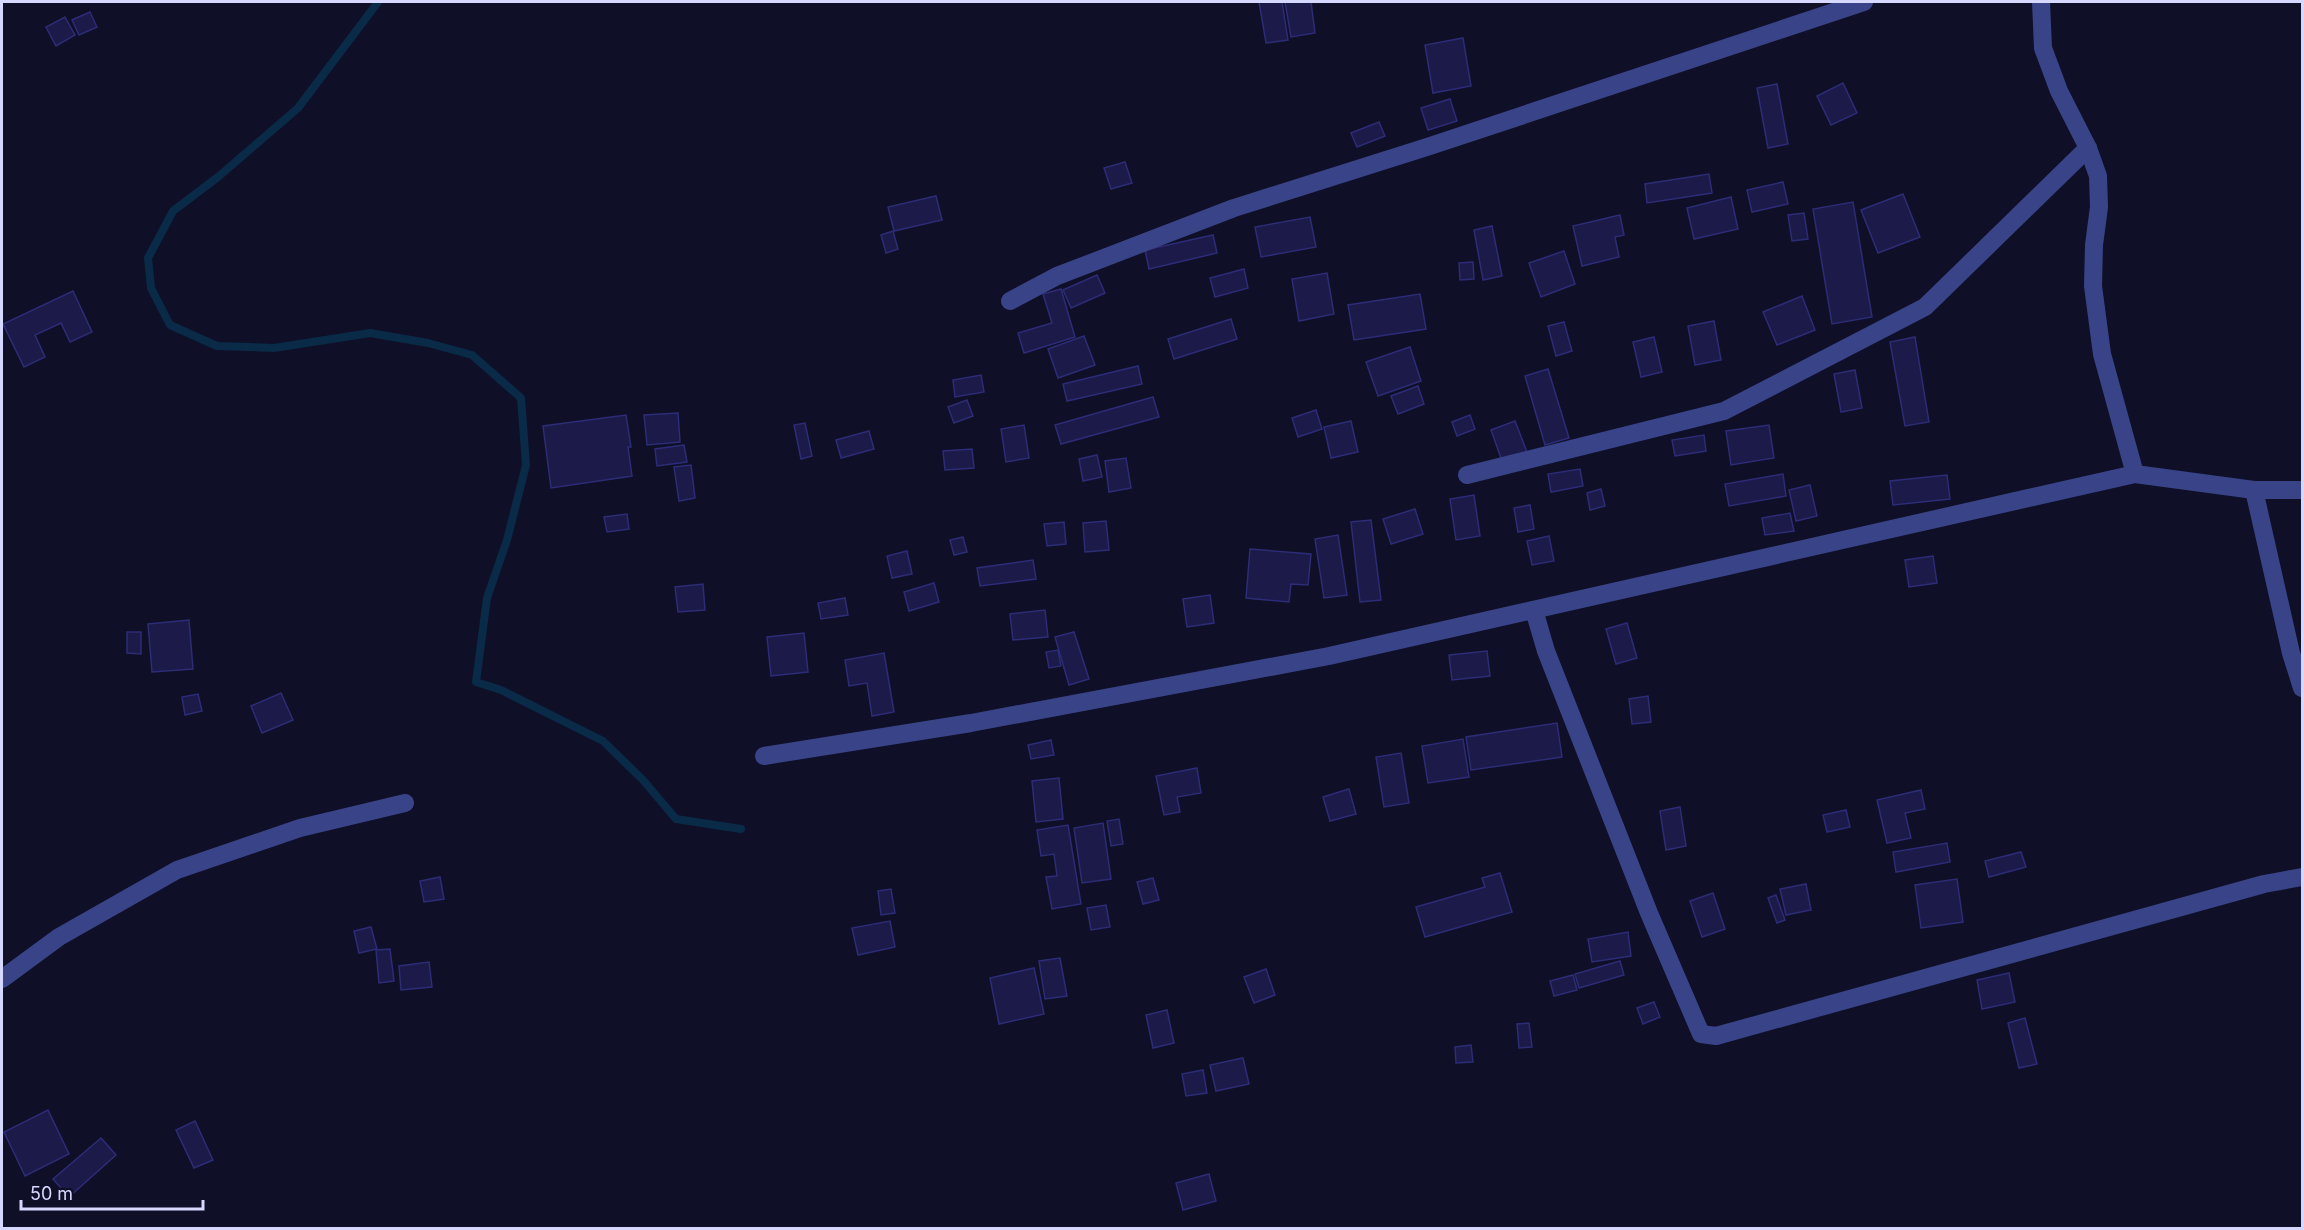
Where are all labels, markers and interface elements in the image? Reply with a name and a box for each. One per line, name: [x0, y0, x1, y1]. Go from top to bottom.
scale bar: [21, 1173, 202, 1211]
text: 50 m: [30, 1183, 73, 1204]

